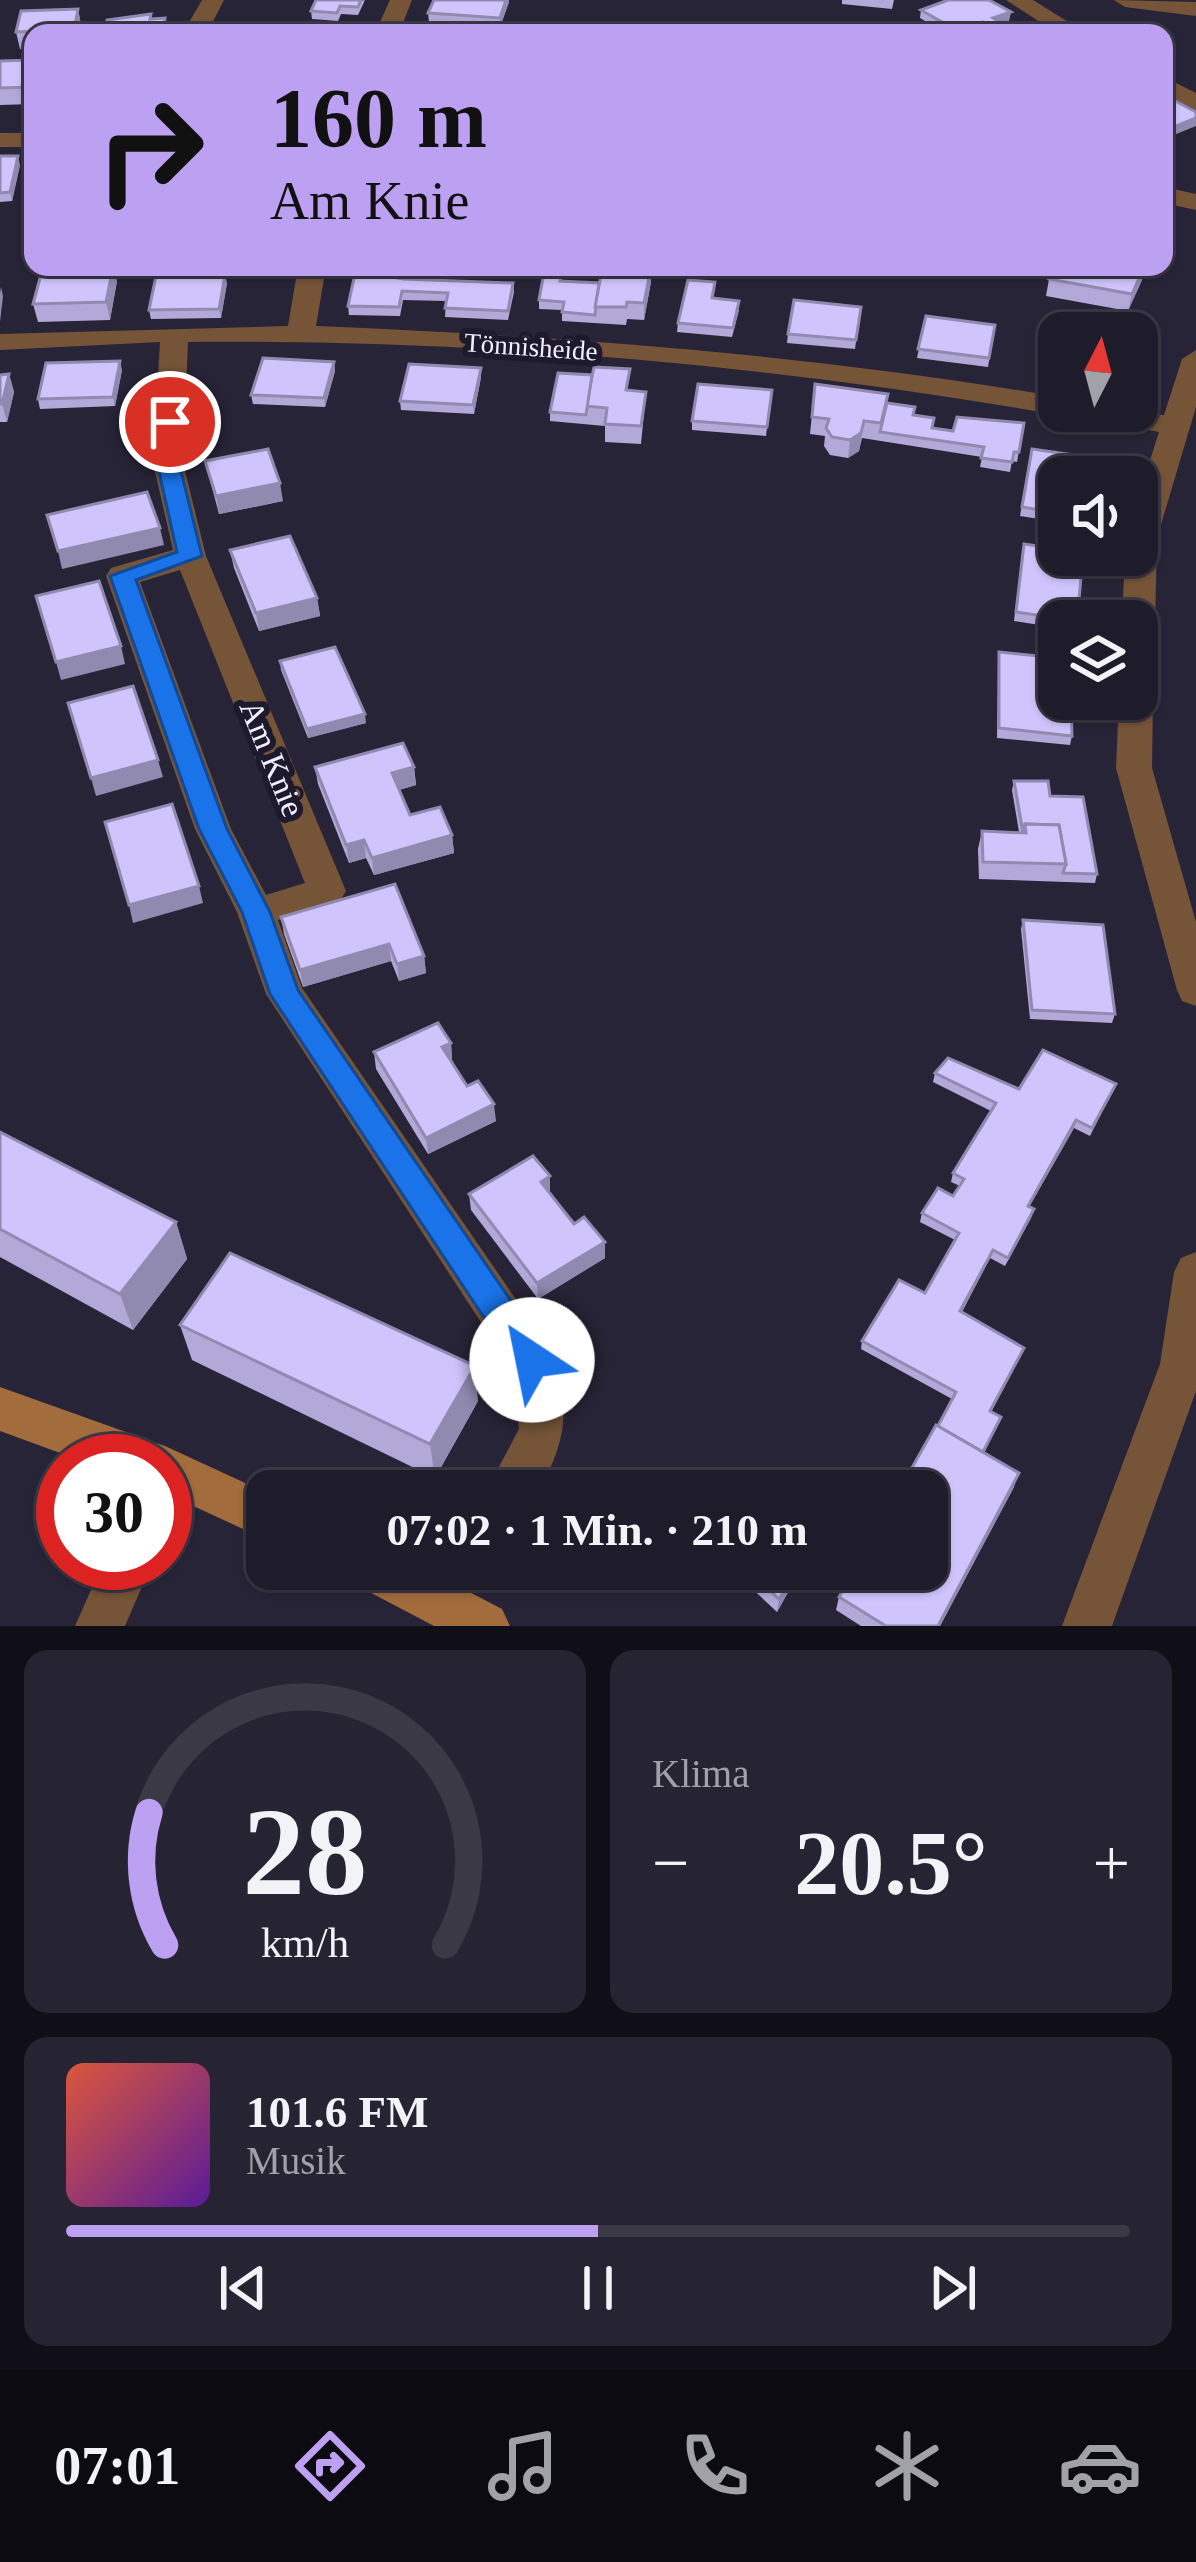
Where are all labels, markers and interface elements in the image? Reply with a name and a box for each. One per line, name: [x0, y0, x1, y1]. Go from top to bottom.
icon: right: [72, 72, 228, 228]
text: 160 m: [270, 72, 487, 165]
text: Am Knie: [270, 171, 469, 231]
north arrow: [1038, 312, 1158, 432]
map controls: [1038, 312, 1158, 720]
street label: Tönnisheide: [463, 327, 599, 367]
pin: [119, 371, 221, 473]
icon: arrive: [137, 389, 203, 455]
button: sound: [1038, 456, 1158, 576]
button: layers: [1038, 600, 1158, 720]
street label: Am Knie: [233, 695, 312, 822]
position arrow: [469, 1297, 595, 1423]
speed limit sign: 30: [36, 1434, 192, 1590]
text: 07:02 · 1 Min. · 210 m: [386, 1505, 808, 1555]
text: Klima: [652, 1752, 749, 1795]
text: 28: [243, 1783, 367, 1921]
text: 20.5°: [794, 1814, 988, 1913]
text: −: [652, 1826, 689, 1899]
text: +: [1093, 1826, 1130, 1899]
text: km/h: [261, 1918, 349, 1965]
text: 101.6 FM: [246, 2087, 428, 2137]
text: Musik: [246, 2139, 346, 2182]
icon: previous: [210, 2255, 276, 2321]
icon: pause: [565, 2255, 631, 2321]
icon: next: [920, 2255, 986, 2321]
icon: directions: [288, 2424, 372, 2508]
icon: music: [481, 2424, 565, 2508]
icon: phone: [673, 2424, 757, 2508]
icon: climate: [865, 2424, 949, 2508]
icon: car: [1058, 2424, 1142, 2508]
text: 07:01: [54, 2436, 180, 2496]

